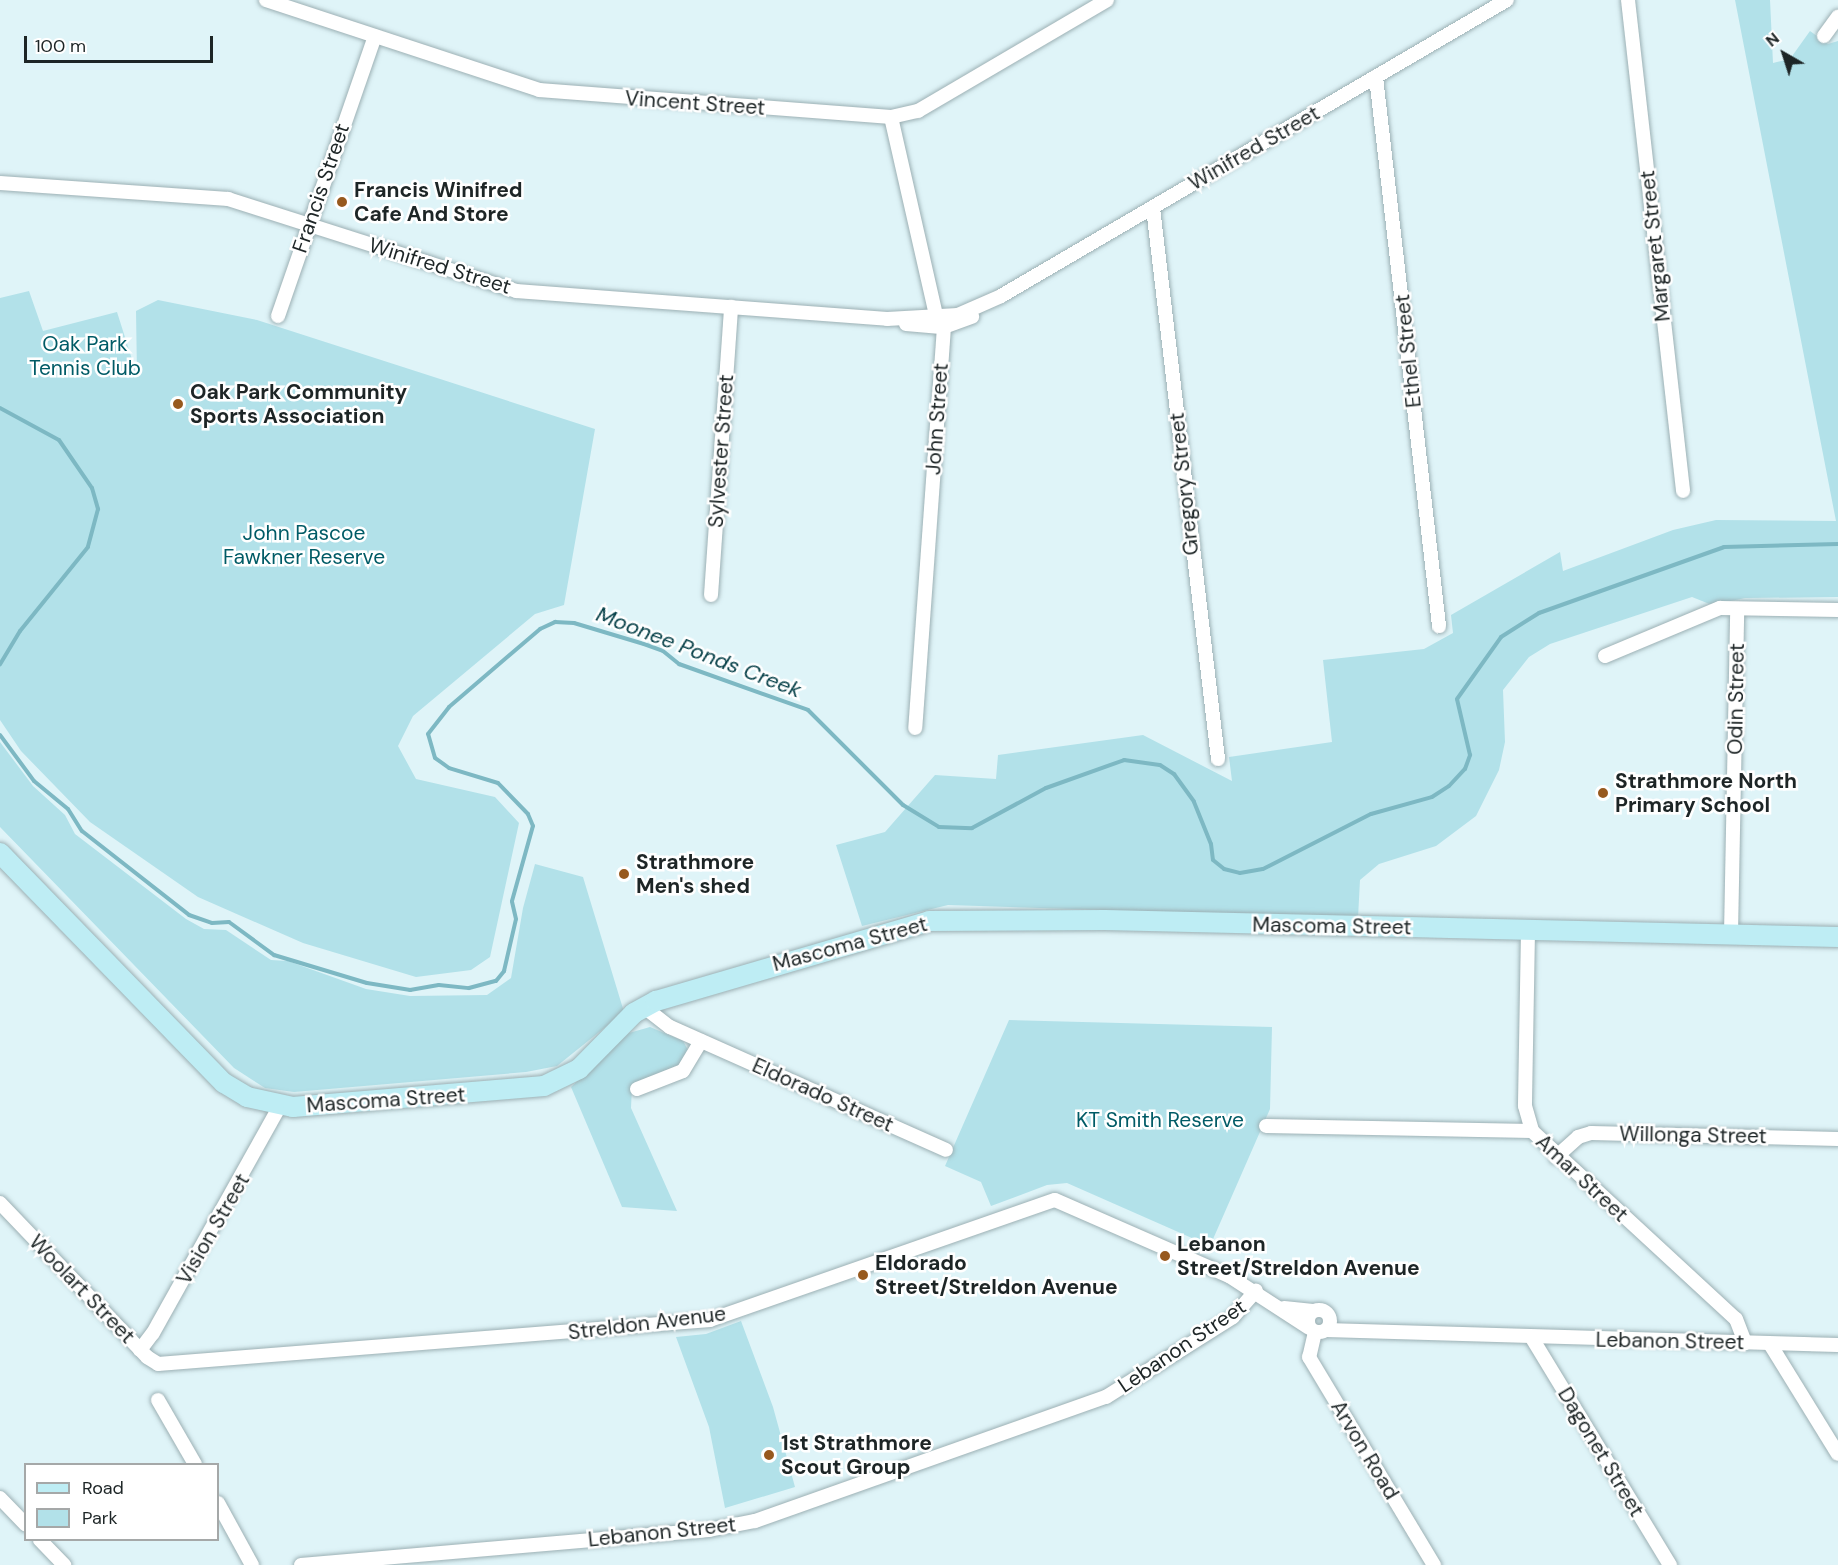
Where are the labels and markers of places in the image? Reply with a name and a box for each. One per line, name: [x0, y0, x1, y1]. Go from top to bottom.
place label: Francis Winifred Cafe And Store: [354, 177, 523, 227]
marker: Francis Winifred Cafe And Store: [335, 195, 349, 209]
place label: Oak Park Community Sports Association: [190, 379, 407, 429]
marker: Oak Park Community Sports Association: [171, 397, 185, 411]
place label: Strathmore North Primary School: [1615, 768, 1797, 818]
marker: Strathmore North Primary School: [1596, 786, 1610, 800]
place label: Strathmore Men's shed: [636, 849, 754, 899]
marker: Strathmore Men's shed: [617, 867, 631, 881]
place label: Lebanon Street/Streldon Avenue: [1177, 1231, 1420, 1281]
marker: Lebanon Street/Streldon Avenue: [1158, 1249, 1172, 1263]
place label: Eldorado Street/Streldon Avenue: [875, 1250, 1118, 1300]
marker: Eldorado Street/Streldon Avenue: [856, 1268, 870, 1282]
place label: 1st Strathmore Scout Group: [781, 1430, 932, 1480]
marker: 1st Strathmore Scout Group: [762, 1448, 776, 1462]

